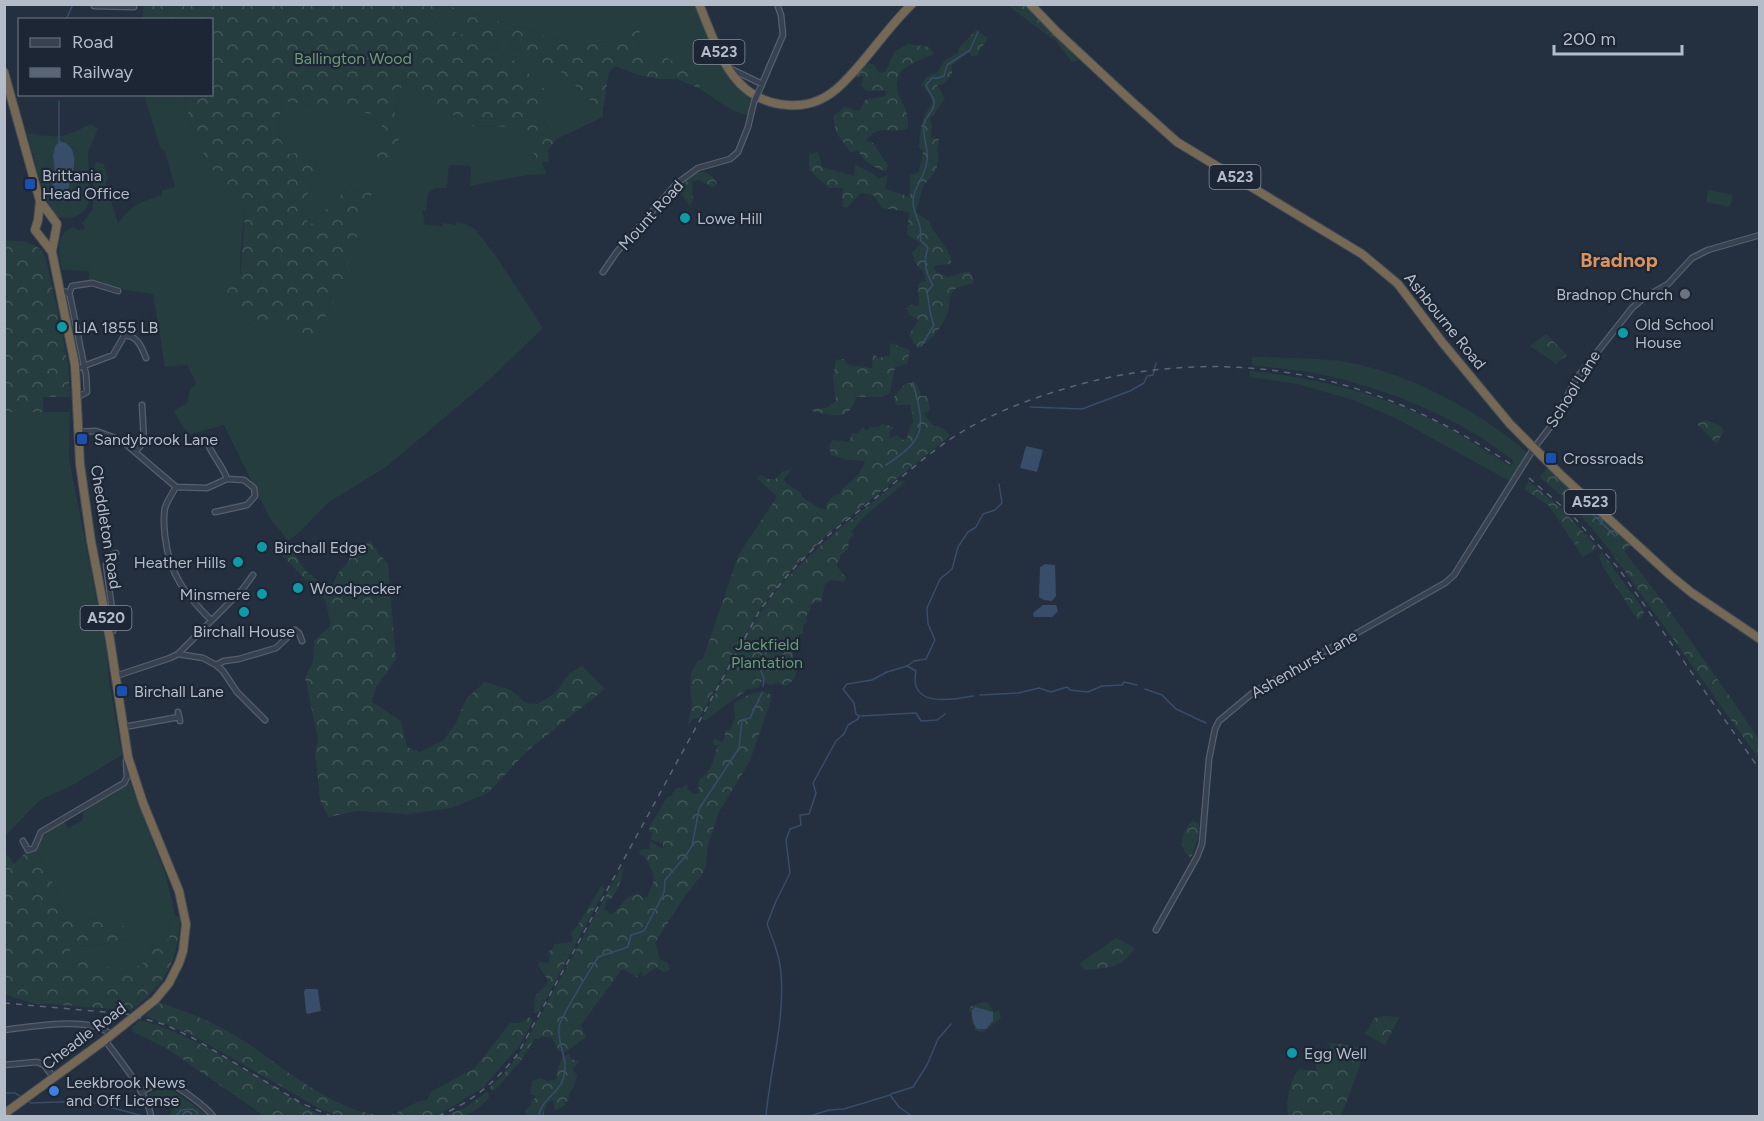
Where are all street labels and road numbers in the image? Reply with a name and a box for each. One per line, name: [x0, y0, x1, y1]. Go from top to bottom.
road number: A523: [694, 40, 744, 64]
road number: A523: [1210, 165, 1260, 189]
street label: Mount Road: [615, 176, 687, 254]
street label: Ashbourne Road: [1400, 269, 1490, 373]
street label: School Lane: [1542, 347, 1604, 431]
street label: Cheddleton Road: [87, 464, 125, 590]
road number: A523: [1564, 490, 1616, 514]
road number: A520: [80, 606, 132, 630]
street label: Ashenhurst Lane: [1247, 626, 1361, 702]
street label: Cheadle Road: [38, 998, 130, 1074]

